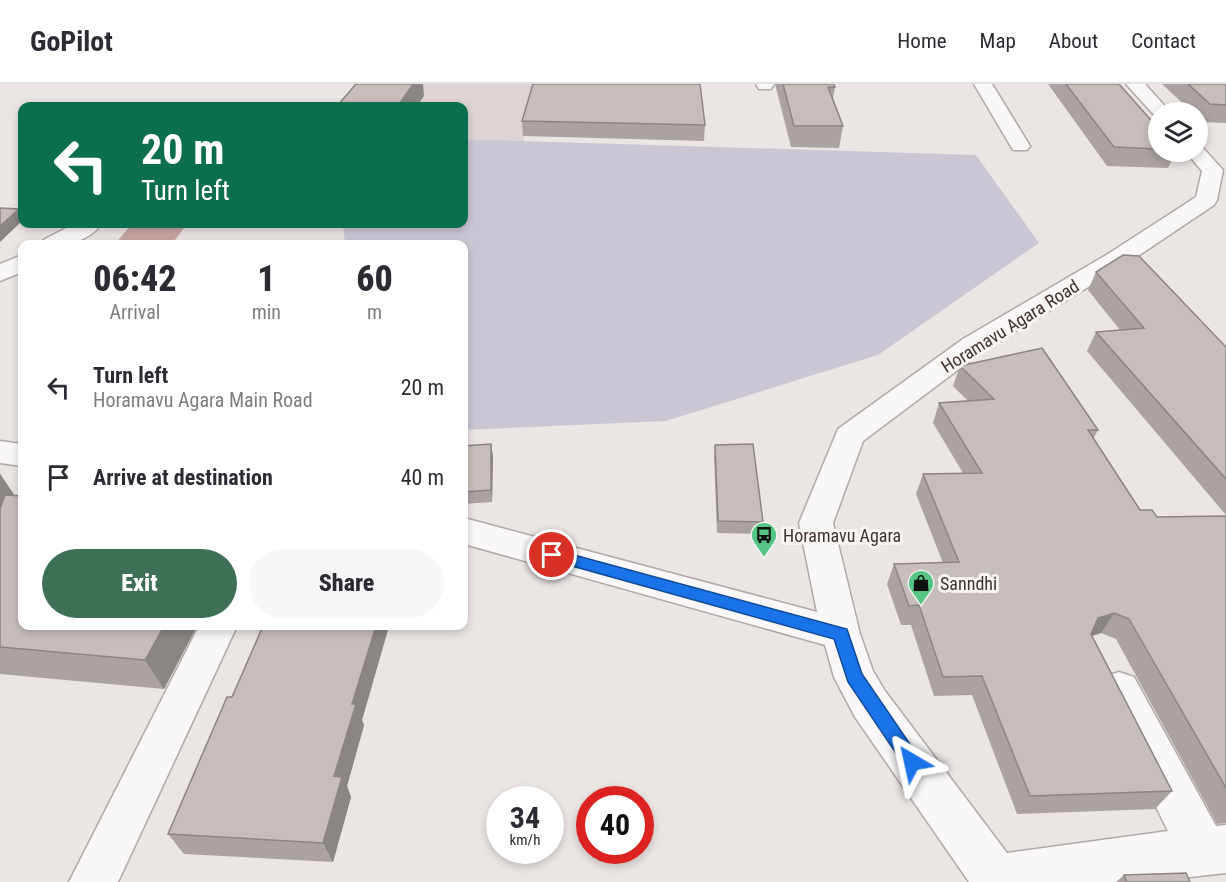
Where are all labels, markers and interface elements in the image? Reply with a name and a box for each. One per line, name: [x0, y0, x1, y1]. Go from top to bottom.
text: GoPilot: [30, 25, 113, 58]
text: Home: [897, 29, 947, 53]
text: Map: [980, 29, 1016, 53]
text: About: [1049, 29, 1098, 53]
text: Contact: [1131, 29, 1196, 53]
map controls: [1148, 102, 1208, 162]
button: layers: [1148, 102, 1208, 162]
text: 20 m: [141, 125, 224, 174]
icon: left: [42, 126, 120, 204]
text: Turn left: [141, 175, 230, 207]
text: 06:42: [93, 258, 177, 300]
text: 1: [257, 258, 276, 300]
text: 60: [356, 258, 393, 300]
street label: Horamavu Agara Road: [937, 275, 1083, 377]
text: Arrival: [109, 300, 160, 324]
text: min: [252, 300, 281, 324]
text: m: [367, 300, 382, 324]
text: Turn left: [93, 363, 168, 388]
icon: left: [42, 371, 75, 404]
text: 20 m: [401, 375, 444, 400]
text: Horamavu Agara Main Road: [93, 388, 313, 412]
icon: arrive: [42, 461, 75, 494]
text: Arrive at destination: [93, 465, 273, 490]
text: 40 m: [401, 465, 444, 490]
bus stop icon: Horamavu Agara: [749, 520, 779, 558]
place label: Horamavu Agara: [783, 525, 901, 546]
pin: [526, 529, 577, 580]
icon: arrive: [535, 538, 568, 571]
button: Exit: [42, 549, 237, 618]
button: Share: [249, 549, 444, 618]
shop icon: Sanndhi: [906, 568, 936, 606]
place label: Sanndhi: [940, 573, 997, 594]
position arrow: [880, 730, 944, 794]
speed limit sign: 40: [576, 786, 654, 864]
text: 34: [510, 800, 540, 835]
text: km/h: [510, 831, 540, 849]

